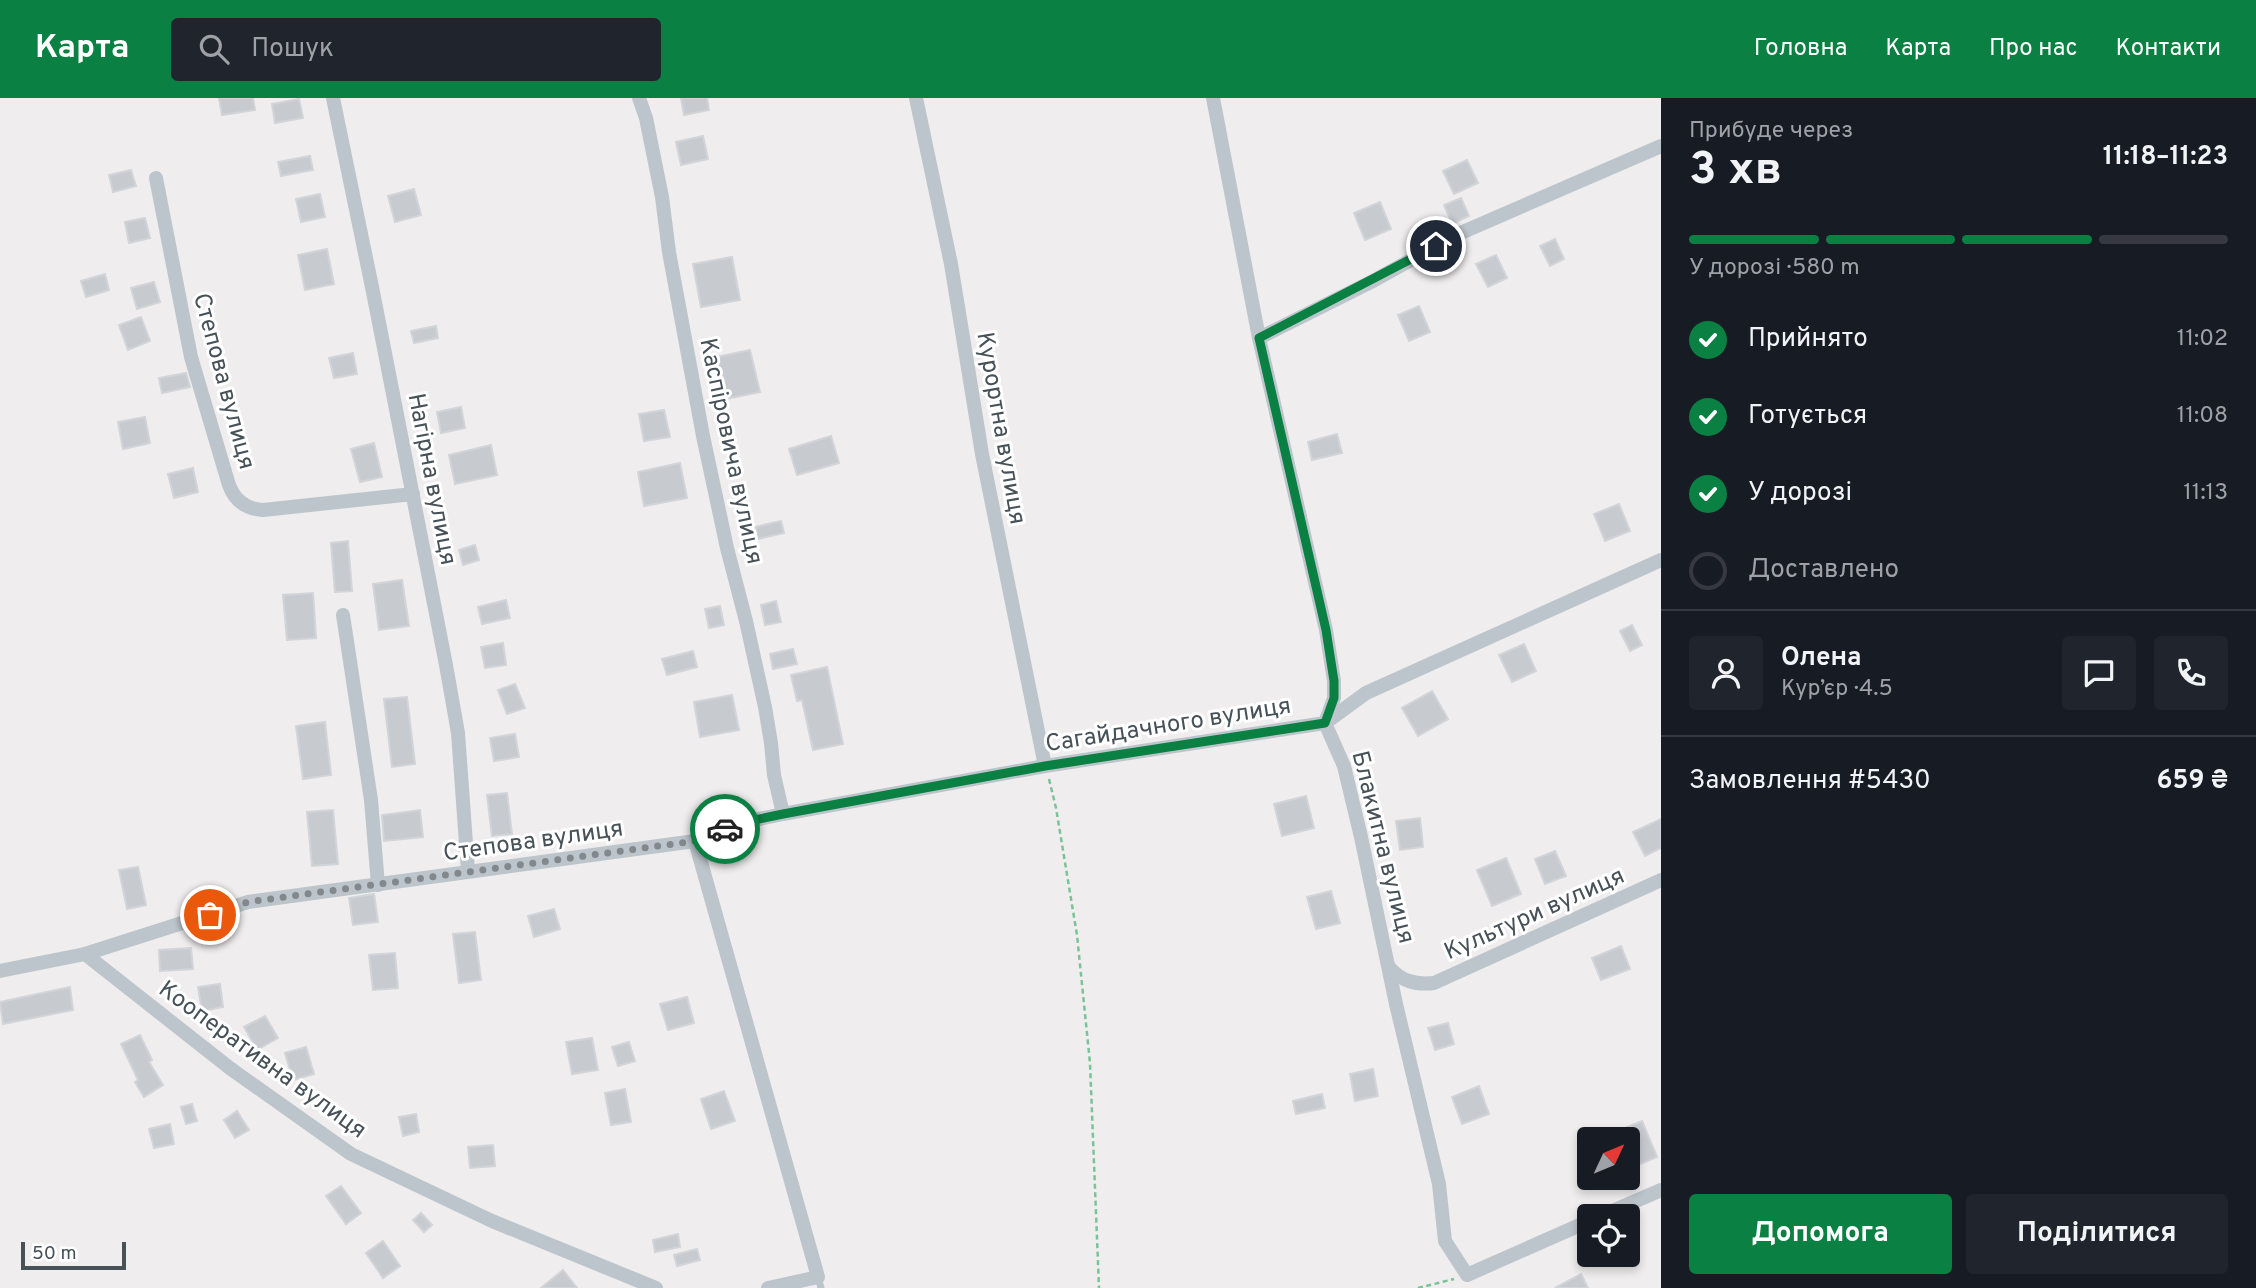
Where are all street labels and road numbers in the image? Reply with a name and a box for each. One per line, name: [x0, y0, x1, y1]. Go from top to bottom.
street label: Степова вулиця: [185, 290, 261, 473]
street label: Курортна вулиця: [968, 330, 1032, 527]
street label: Каспіровича вулиця: [691, 336, 769, 567]
street label: Нагірна вулиця: [400, 391, 462, 568]
street label: Сагайдачного вулиця: [1043, 692, 1293, 760]
street label: Блакитна вулиця: [1344, 748, 1421, 947]
street label: Степова вулиця: [441, 815, 625, 869]
street label: Культури вулиця: [1440, 862, 1630, 968]
street label: Кооперативна вулиця: [152, 975, 372, 1146]

